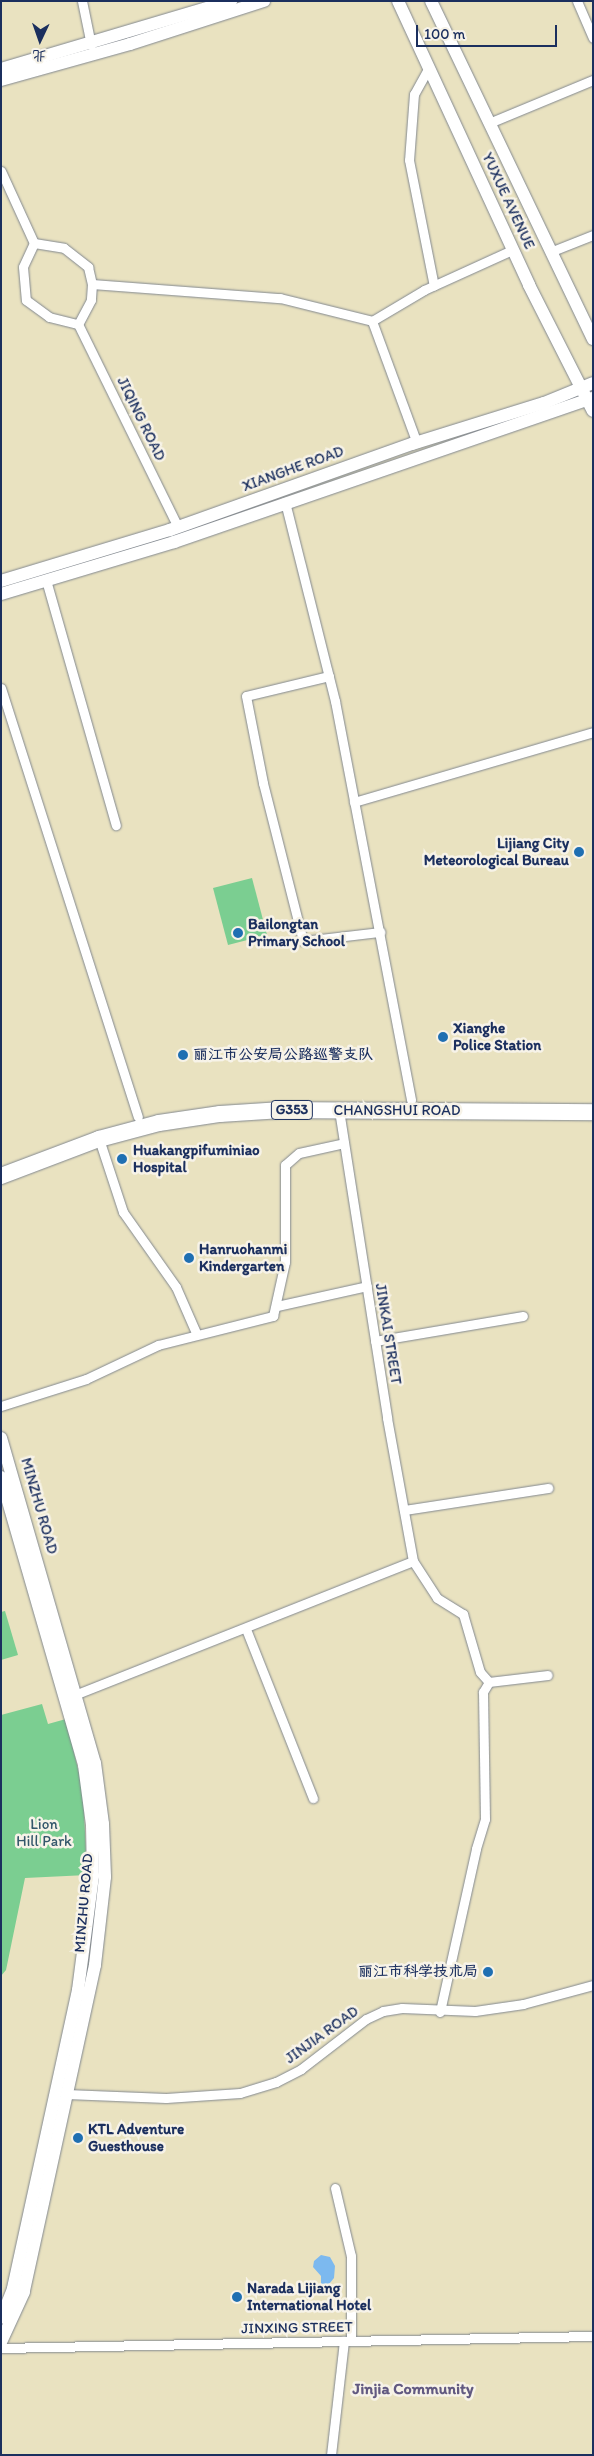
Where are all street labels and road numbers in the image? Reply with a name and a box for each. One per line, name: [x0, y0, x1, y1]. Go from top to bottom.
street label: YUXUE AVENUE: [478, 150, 538, 252]
street label: JIQING ROAD: [113, 374, 169, 464]
street label: XIANGHE ROAD: [240, 442, 346, 496]
road number: G353: [271, 1098, 313, 1122]
street label: CHANGSHUI ROAD: [334, 1102, 460, 1120]
street label: JINKAI STREET: [371, 1282, 405, 1386]
street label: MINZHU ROAD: [17, 1456, 61, 1556]
street label: MINZHU ROAD: [71, 1853, 97, 1953]
street label: JINJIA ROAD: [282, 2002, 362, 2068]
street label: JINXING STREET: [241, 2318, 353, 2338]

